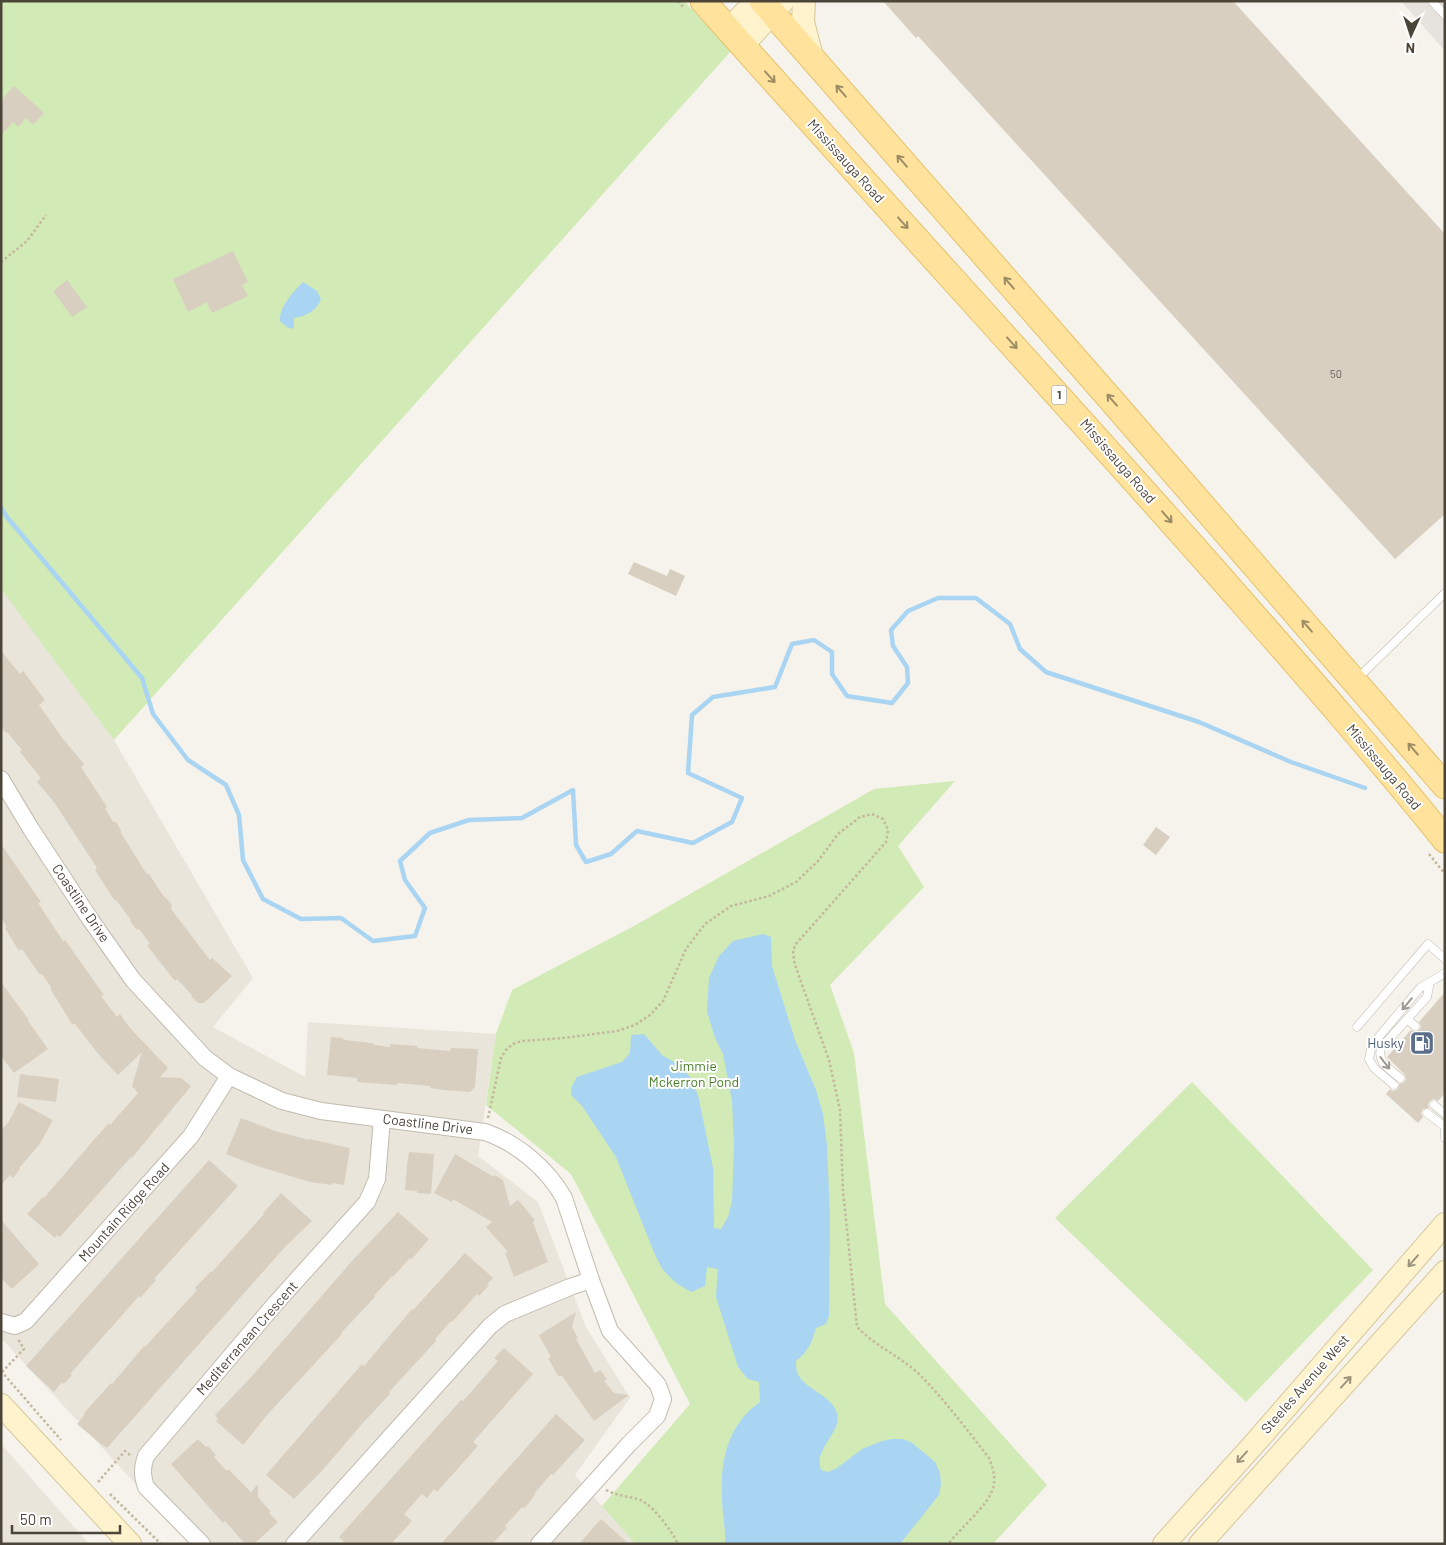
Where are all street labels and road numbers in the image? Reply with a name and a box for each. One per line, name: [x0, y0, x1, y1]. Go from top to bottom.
street label: Mississauga Road: [804, 115, 888, 206]
road number: 1: [1052, 386, 1066, 404]
street label: Mississauga Road: [1077, 415, 1160, 507]
street label: Mississauga Road: [1344, 720, 1425, 813]
street label: Coastline Drive: [49, 860, 114, 945]
street label: Coastline Drive: [382, 1110, 474, 1137]
street label: Mountain Ridge Road: [75, 1159, 173, 1265]
street label: Mediterranean Crescent: [192, 1277, 301, 1398]
street label: Steeles Avenue West: [1257, 1330, 1352, 1437]

